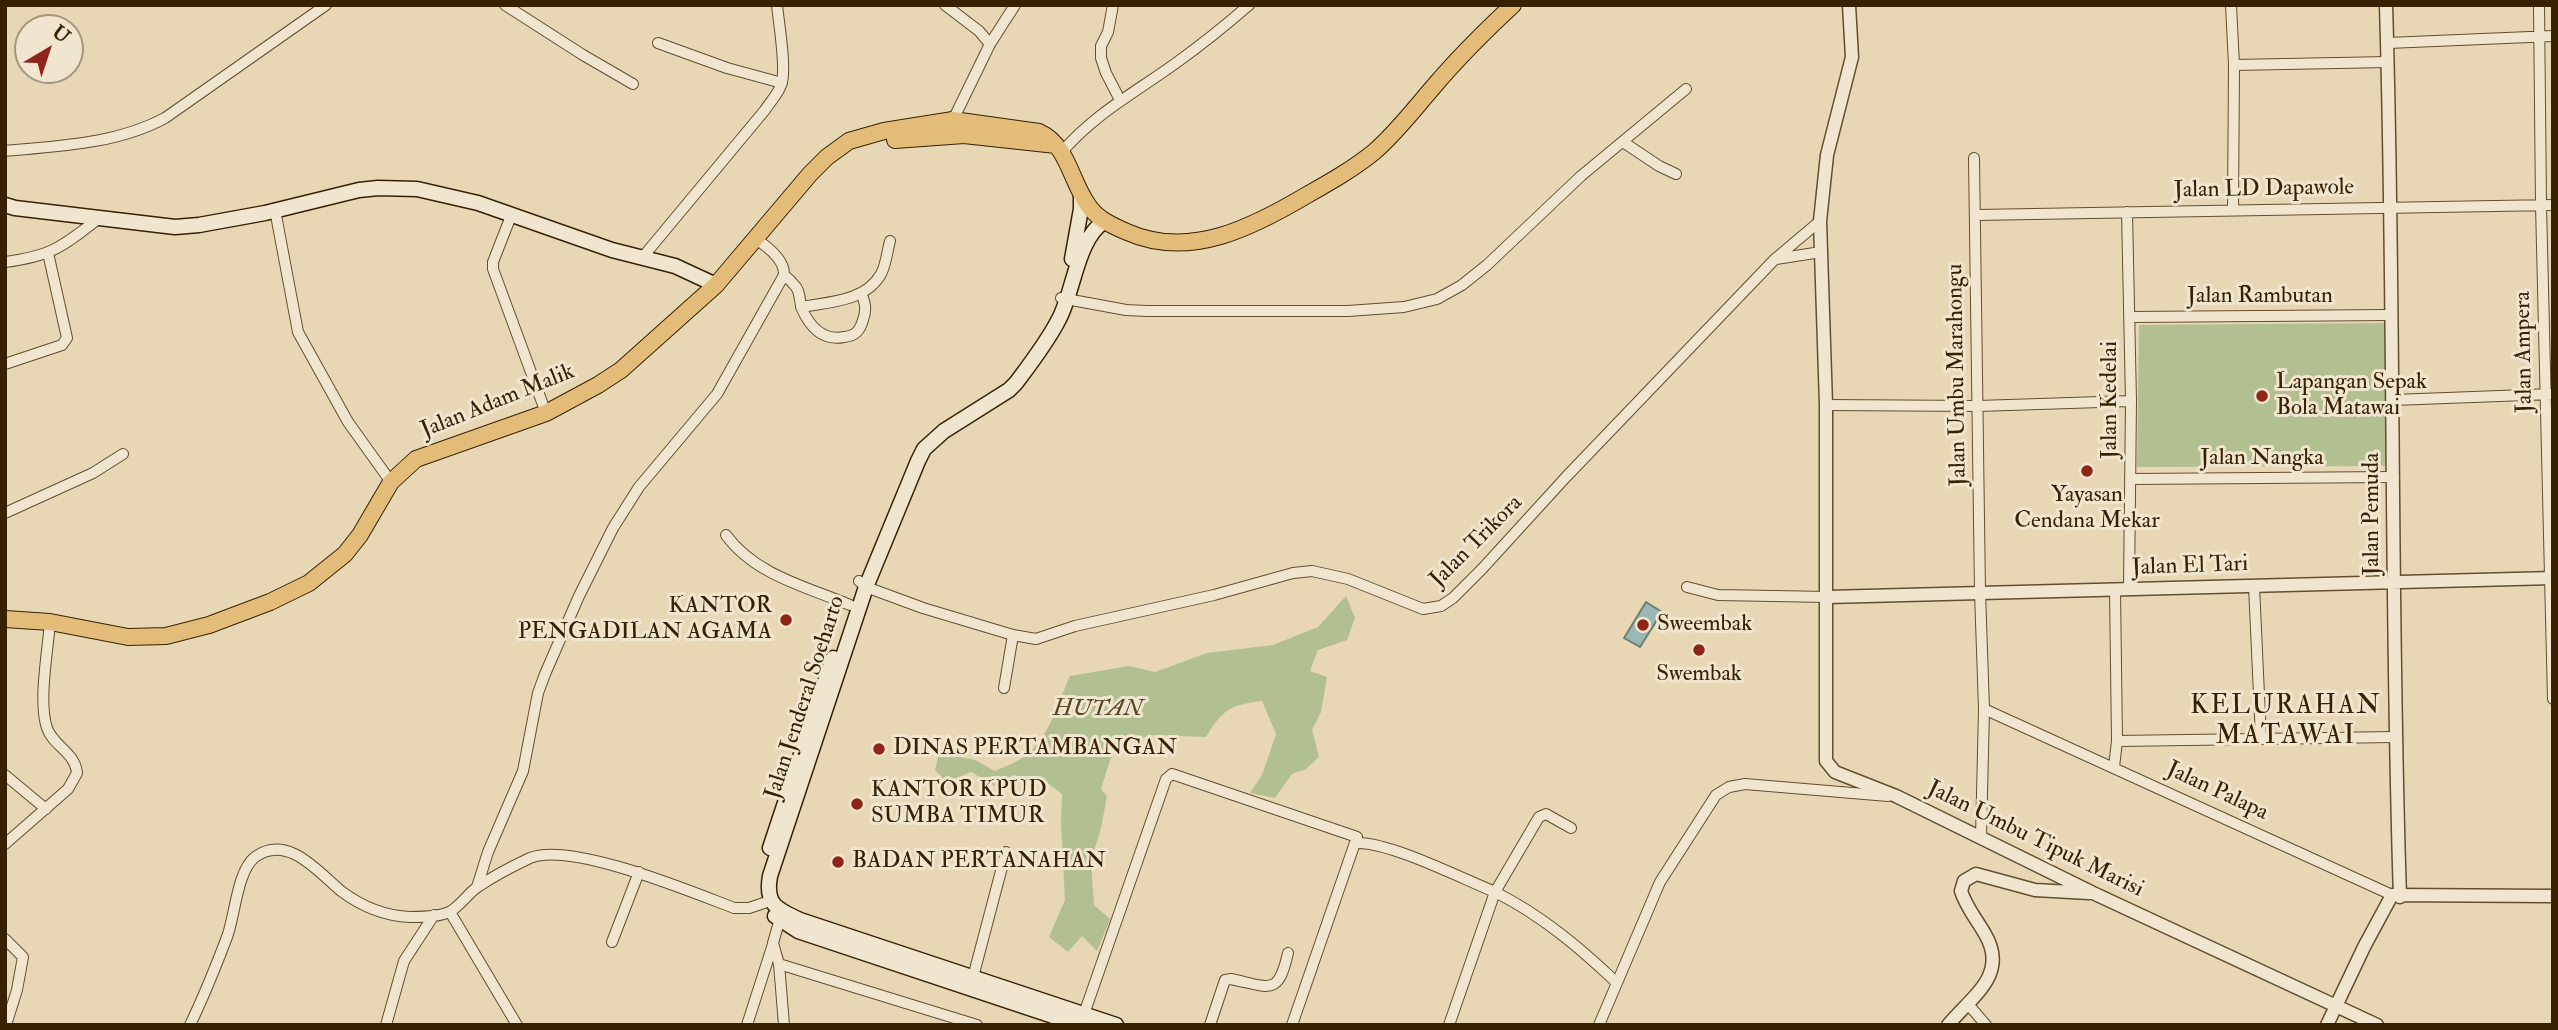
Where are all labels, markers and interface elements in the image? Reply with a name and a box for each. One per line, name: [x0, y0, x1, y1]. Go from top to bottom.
north arrow: [14, 14, 84, 84]
text: U: [47, 20, 75, 49]
street label: Jalan LD Dapawole: [2174, 175, 2354, 205]
street label: Jalan Umbu Marahongu: [1942, 263, 1974, 487]
street label: Jalan Rambutan: [2187, 283, 2333, 311]
street label: Jalan Ampera: [2510, 291, 2540, 413]
street label: Jalan Kedelai: [2097, 341, 2125, 459]
street label: Jalan Adam Malik: [417, 359, 579, 445]
place label: Lapangan Sepak Bola Matawai: [2276, 369, 2427, 423]
marker: Lapangan Sepak Bola Matawai: [2254, 388, 2270, 404]
street label: Jalan Nangka: [2200, 445, 2324, 473]
street label: Jalan Pemuda: [2359, 452, 2387, 576]
marker: Yayasan Cendana Mekar: [2079, 463, 2095, 479]
place label: Yayasan Cendana Mekar: [2014, 482, 2160, 536]
street label: Jalan Trikora: [1425, 490, 1529, 594]
street label: Jalan El Tari: [2131, 551, 2249, 583]
place label: KANTOR PENGADILAN AGAMA: [518, 593, 772, 647]
street label: Jalan Jenderal Soeharto: [760, 593, 852, 803]
place label: Sweembak: [1657, 611, 1752, 639]
marker: KANTOR PENGADILAN AGAMA: [778, 612, 794, 628]
marker: Sweembak: [1635, 617, 1651, 633]
marker: Swembak: [1691, 642, 1707, 658]
place label: Swembak: [1656, 661, 1742, 689]
district label: KELURAHAN MATAWAI: [2191, 691, 2381, 752]
park label: HUTAN: [1053, 696, 1143, 724]
place label: DINAS PERTAMBANGAN: [893, 735, 1177, 763]
marker: DINAS PERTAMBANGAN: [871, 741, 887, 757]
street label: Jalan Palapa: [2162, 756, 2272, 828]
street label: Jalan Umbu Tipuk Marisi: [1922, 776, 2148, 904]
place label: KANTOR KPUD SUMBA TIMUR: [871, 777, 1047, 831]
marker: KANTOR KPUD SUMBA TIMUR: [849, 796, 865, 812]
place label: BADAN PERTANAHAN: [852, 848, 1106, 876]
marker: BADAN PERTANAHAN: [830, 854, 846, 870]

